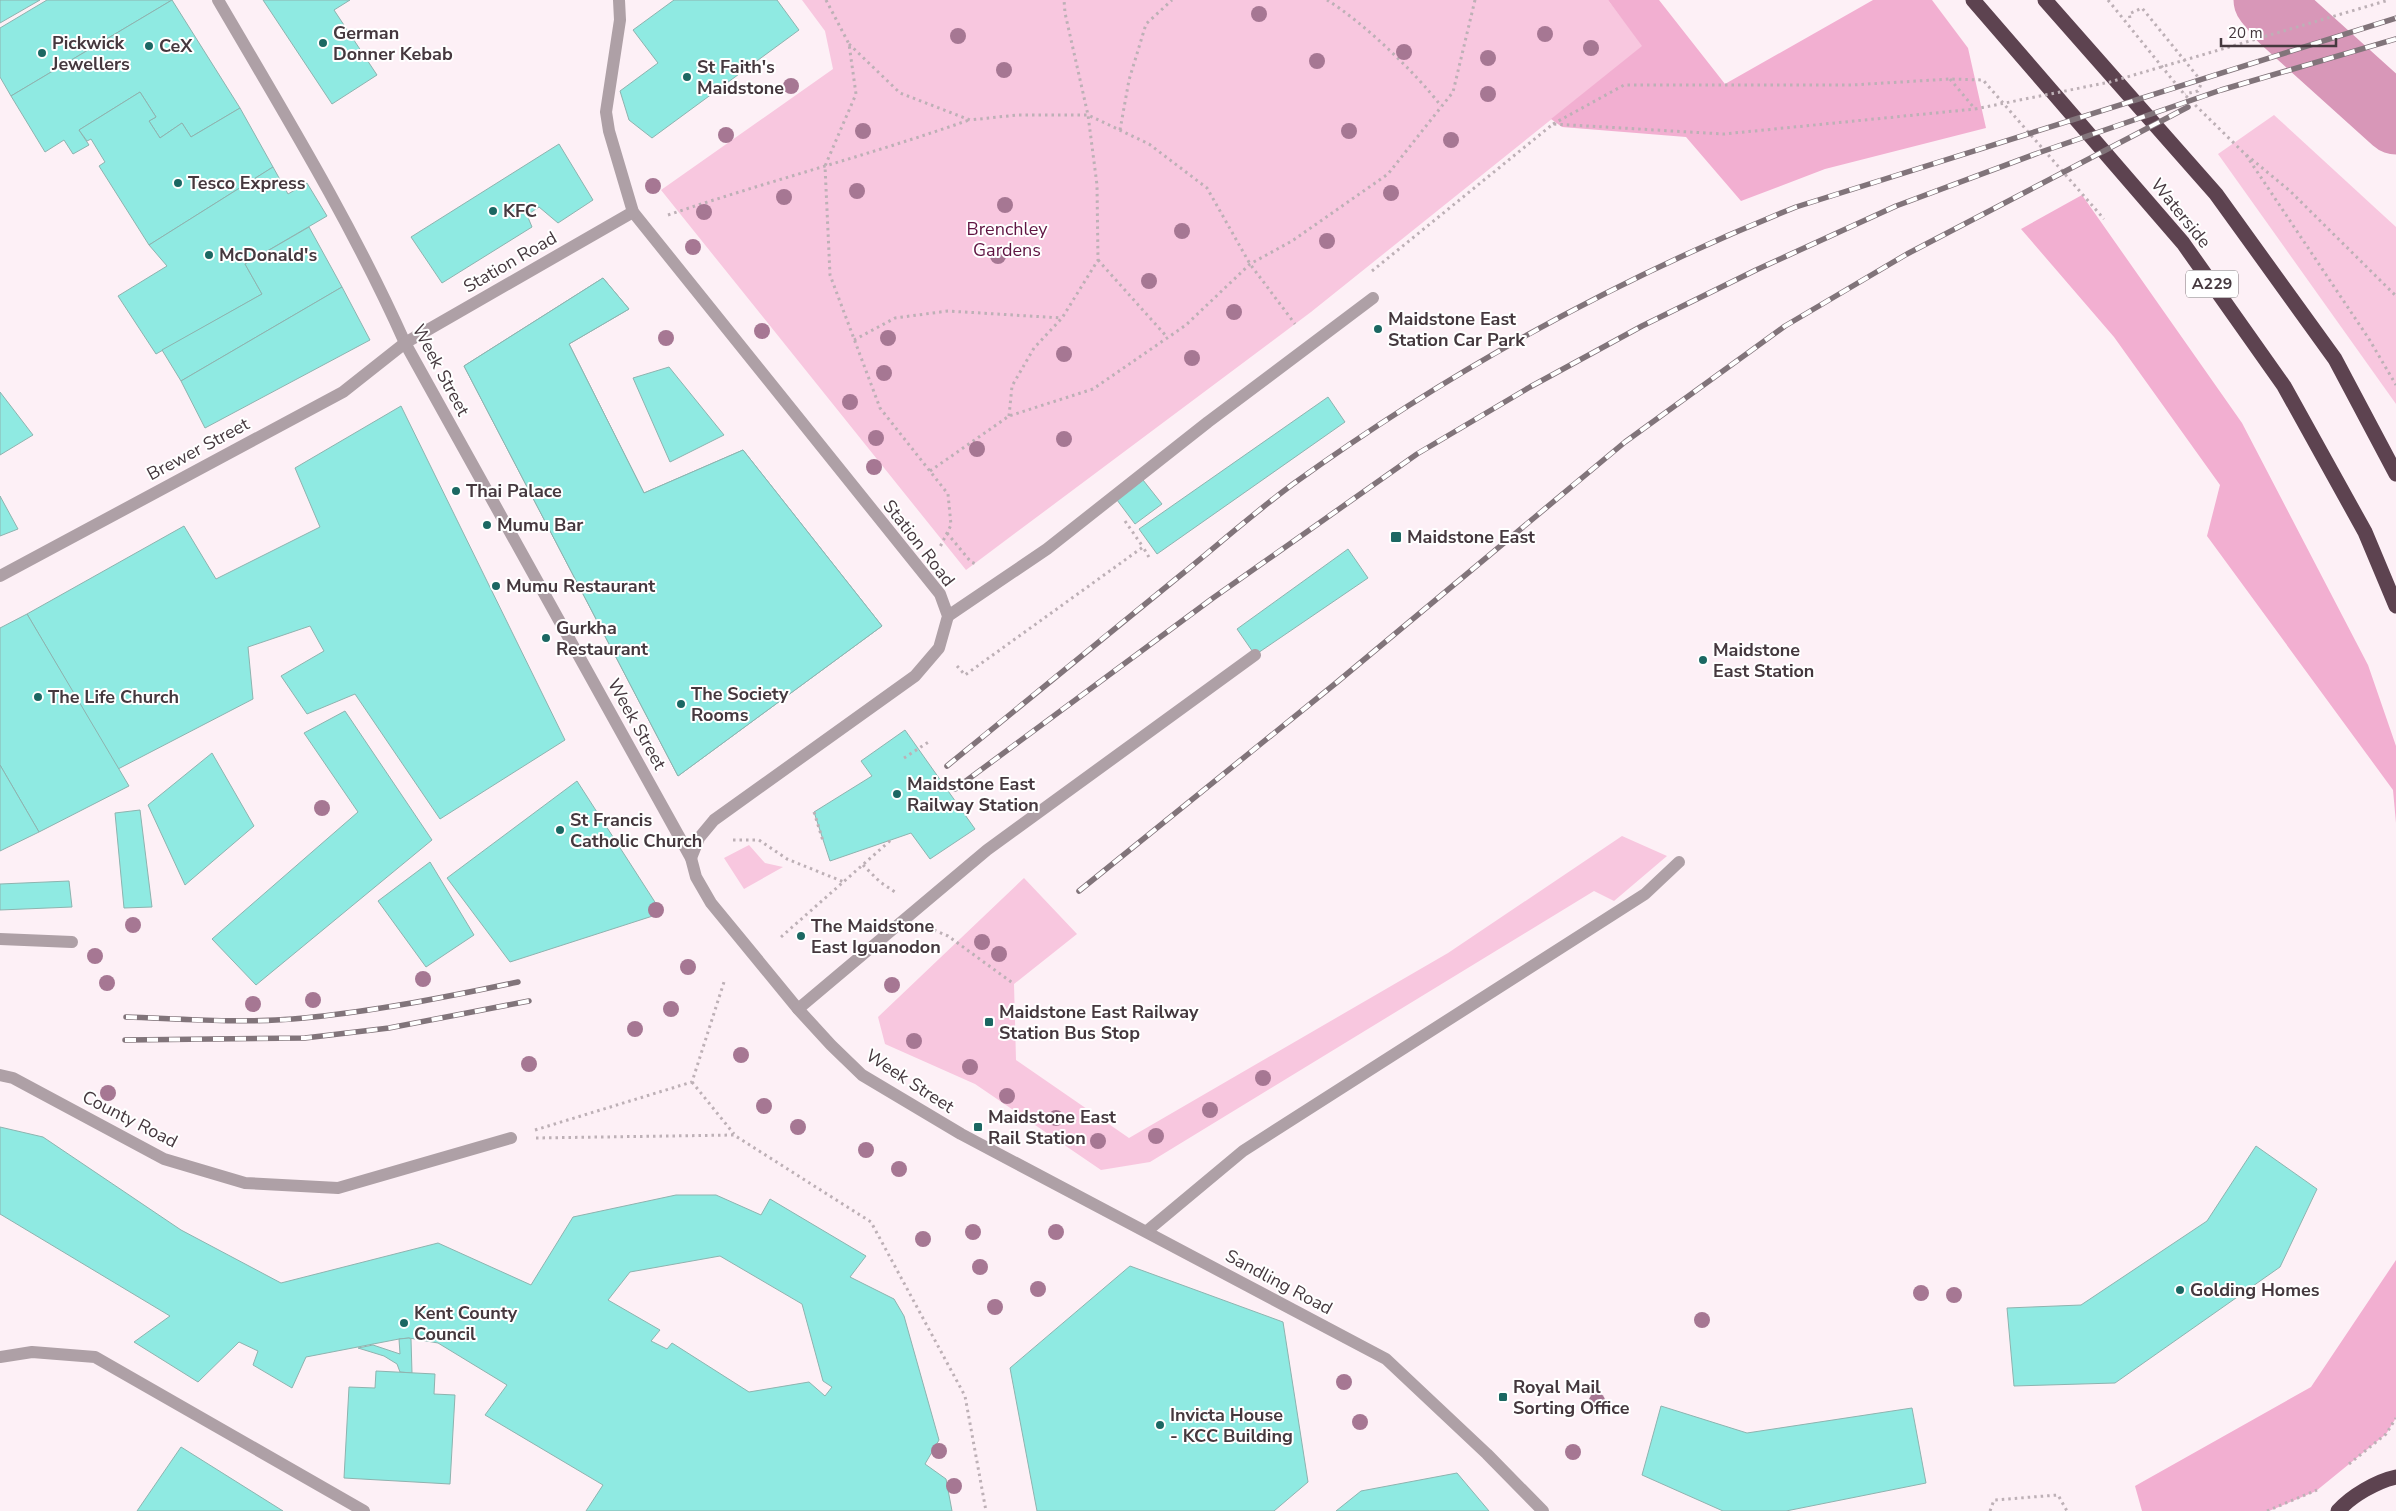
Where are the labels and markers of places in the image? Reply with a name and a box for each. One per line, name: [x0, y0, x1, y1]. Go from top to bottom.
place label: German Donner Kebab: [333, 21, 453, 66]
place label: Pickwick Jewellers: [51, 31, 130, 76]
place label: CeX: [159, 34, 193, 58]
marker: German Donner Kebab: [317, 37, 329, 49]
marker: CeX: [143, 40, 155, 52]
marker: Pickwick Jewellers: [36, 47, 48, 59]
place label: St Faith's Maidstone: [697, 55, 784, 100]
marker: St Faith's Maidstone: [681, 71, 693, 83]
place label: Tesco Express: [188, 171, 306, 195]
marker: Tesco Express: [172, 177, 184, 189]
place label: KFC: [503, 199, 537, 223]
marker: KFC: [487, 205, 499, 217]
place label: McDonald's: [219, 243, 317, 267]
marker: McDonald's: [203, 249, 215, 261]
place label: Maidstone East Station Car Park: [1388, 307, 1525, 352]
marker: Maidstone East Station Car Park: [1372, 323, 1384, 335]
place label: Thai Palace: [466, 479, 562, 503]
marker: Thai Palace: [450, 485, 462, 497]
place label: Mumu Bar: [497, 513, 583, 537]
marker: Mumu Bar: [481, 519, 493, 531]
place label: Maidstone East: [1407, 525, 1535, 549]
marker: Maidstone East: [1389, 530, 1403, 544]
place label: Mumu Restaurant: [506, 574, 655, 598]
marker: Mumu Restaurant: [490, 580, 502, 592]
place label: Gurkha Restaurant: [556, 616, 648, 661]
marker: Gurkha Restaurant: [540, 632, 552, 644]
place label: Maidstone East Station: [1713, 638, 1814, 683]
marker: Maidstone East Station: [1697, 654, 1709, 666]
place label: The Society Rooms: [691, 682, 789, 727]
place label: The Life Church: [48, 685, 179, 709]
marker: The Life Church: [32, 691, 44, 703]
marker: The Society Rooms: [675, 698, 687, 710]
place label: Maidstone East Railway Station: [907, 772, 1039, 817]
marker: Maidstone East Railway Station: [891, 788, 903, 800]
place label: St Francis Catholic Church: [570, 808, 702, 853]
marker: St Francis Catholic Church: [554, 824, 566, 836]
place label: The Maidstone East Iguanodon: [811, 914, 941, 959]
marker: The Maidstone East Iguanodon: [795, 930, 807, 942]
place label: Maidstone East Railway Station Bus Stop: [999, 1000, 1199, 1045]
marker: Maidstone East Railway Station Bus Stop: [983, 1016, 995, 1028]
place label: Maidstone East Rail Station: [988, 1105, 1116, 1150]
marker: Maidstone East Rail Station: [972, 1121, 984, 1133]
place label: Golding Homes: [2190, 1278, 2320, 1302]
marker: Golding Homes: [2174, 1284, 2186, 1296]
place label: Kent County Council: [414, 1301, 518, 1346]
marker: Kent County Council: [398, 1317, 410, 1329]
place label: Royal Mail Sorting Office: [1513, 1375, 1630, 1420]
marker: Royal Mail Sorting Office: [1497, 1391, 1509, 1403]
place label: Invicta House - KCC Building: [1170, 1403, 1293, 1448]
marker: Invicta House - KCC Building: [1154, 1419, 1166, 1431]

